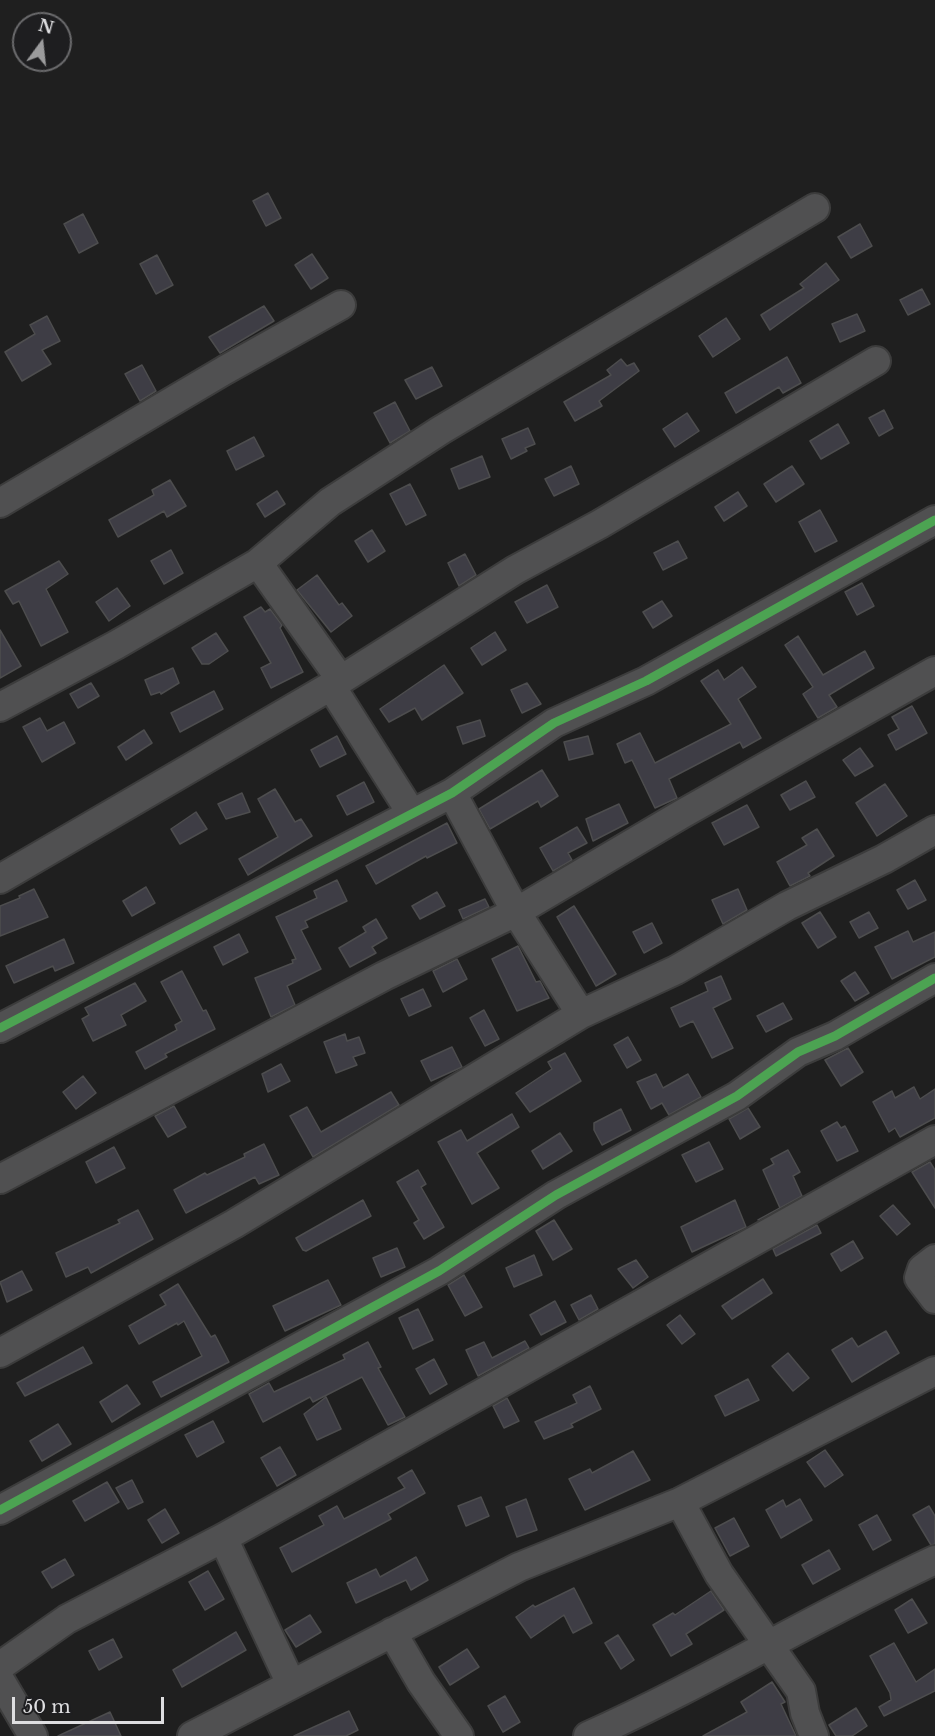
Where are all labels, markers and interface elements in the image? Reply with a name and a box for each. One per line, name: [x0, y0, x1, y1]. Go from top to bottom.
north arrow: [12, 12, 72, 72]
text: N: [36, 15, 56, 38]
scale bar: [15, 1685, 166, 1723]
text: 50 m: [23, 1696, 71, 1718]

